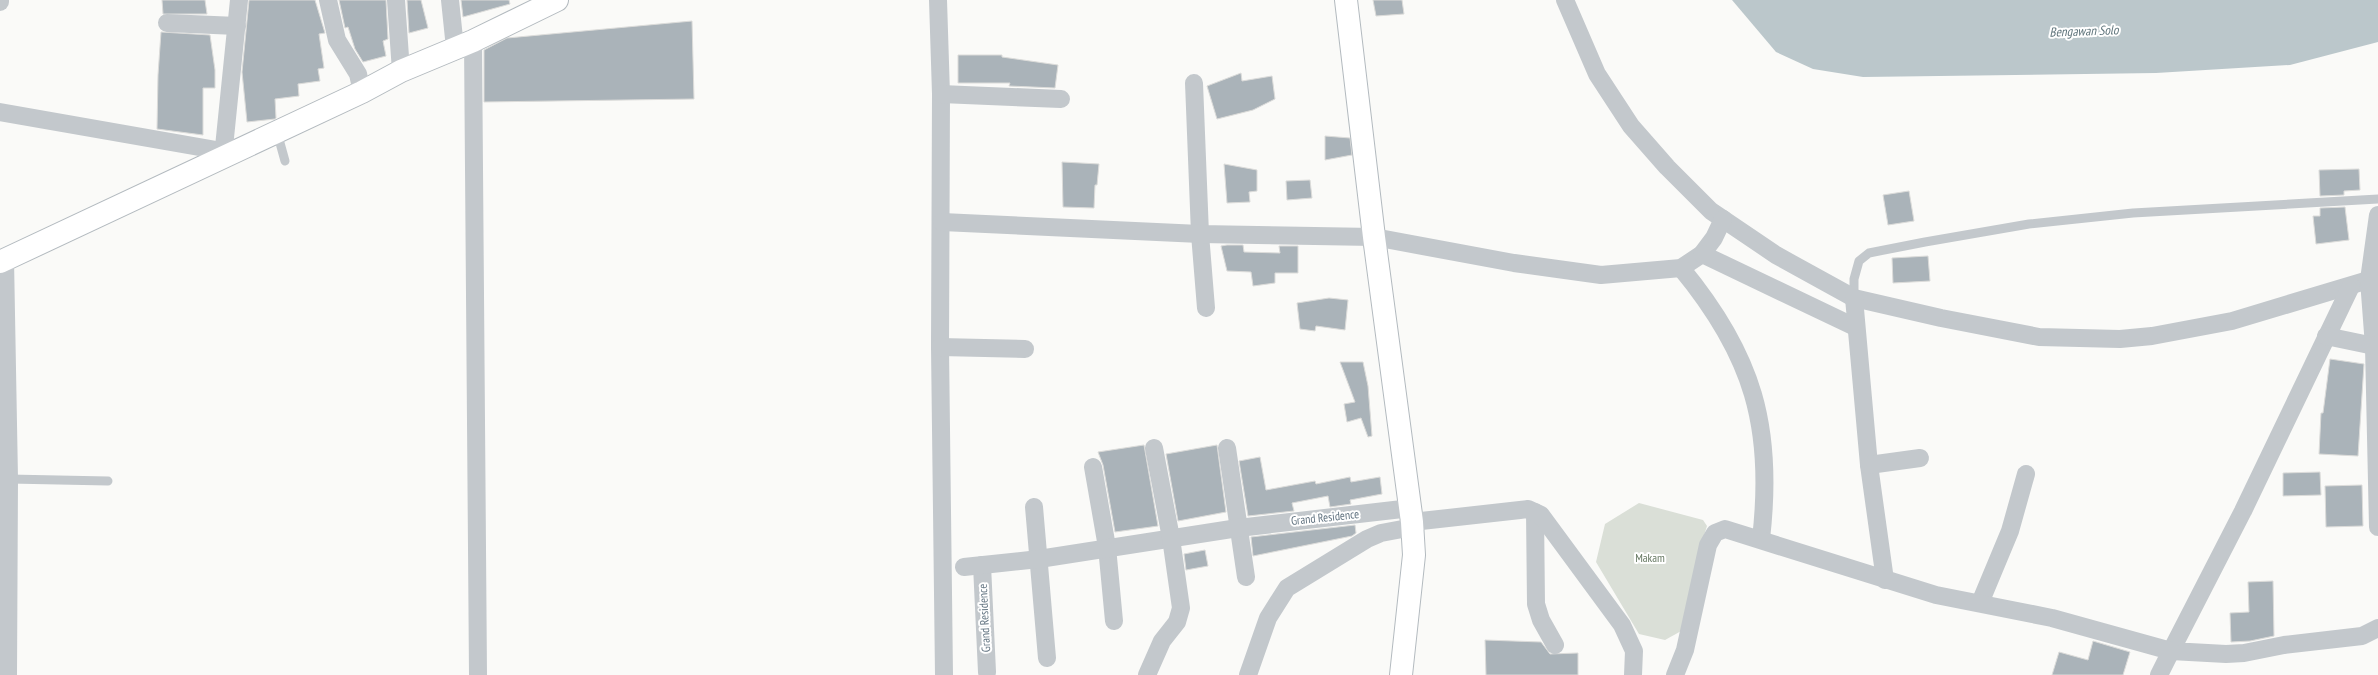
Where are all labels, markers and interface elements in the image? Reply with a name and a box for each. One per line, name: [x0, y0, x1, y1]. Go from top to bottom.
water label: Bengawan Solo: [2049, 21, 2120, 41]
street label: Grand Residence: [1290, 506, 1360, 528]
park label: Makam: [1635, 550, 1665, 565]
street label: Grand Residence: [975, 583, 993, 653]

